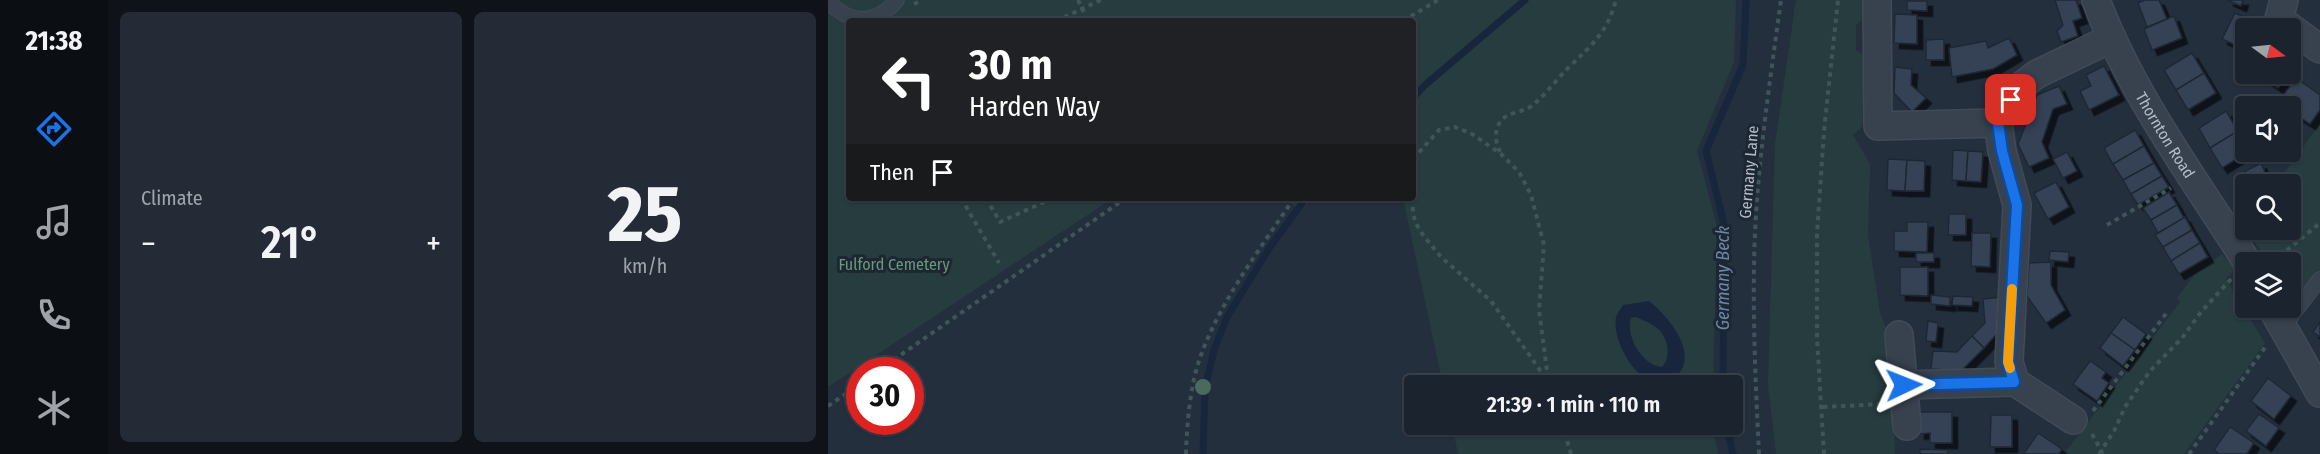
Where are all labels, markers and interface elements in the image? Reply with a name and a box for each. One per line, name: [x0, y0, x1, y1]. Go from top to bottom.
north arrow: [2235, 18, 2301, 84]
map controls: [2235, 18, 2301, 318]
text: 21:38: [25, 25, 83, 57]
text: 30 m: [969, 40, 1053, 90]
icon: left: [870, 42, 948, 120]
pin: [1985, 74, 2036, 125]
icon: arrive: [1994, 83, 2027, 116]
street label: Thornton Road: [2132, 89, 2199, 181]
text: Harden Way: [969, 91, 1100, 123]
button: sound: [2235, 96, 2301, 162]
icon: directions: [33, 108, 75, 150]
street label: Germany Lane: [1735, 125, 1763, 219]
icon: arrive: [926, 156, 959, 189]
text: Then: [870, 159, 914, 186]
text: 25: [608, 168, 682, 262]
button: search: [2235, 174, 2301, 240]
text: Climate: [141, 186, 203, 210]
icon: music: [33, 201, 75, 243]
text: 21°: [261, 216, 321, 270]
text: −: [141, 224, 156, 264]
text: +: [426, 224, 441, 264]
water label: Germany Beck: [1712, 226, 1734, 330]
button: layers: [2235, 252, 2301, 318]
text: km/h: [623, 254, 667, 278]
park label: Fulford Cemetery: [838, 255, 950, 274]
icon: phone: [33, 294, 75, 336]
position arrow: [1872, 353, 1936, 417]
speed limit sign: 30: [846, 357, 924, 435]
icon: climate: [33, 387, 75, 429]
text: 21:39 · 1 min · 110 m: [1487, 391, 1660, 418]

